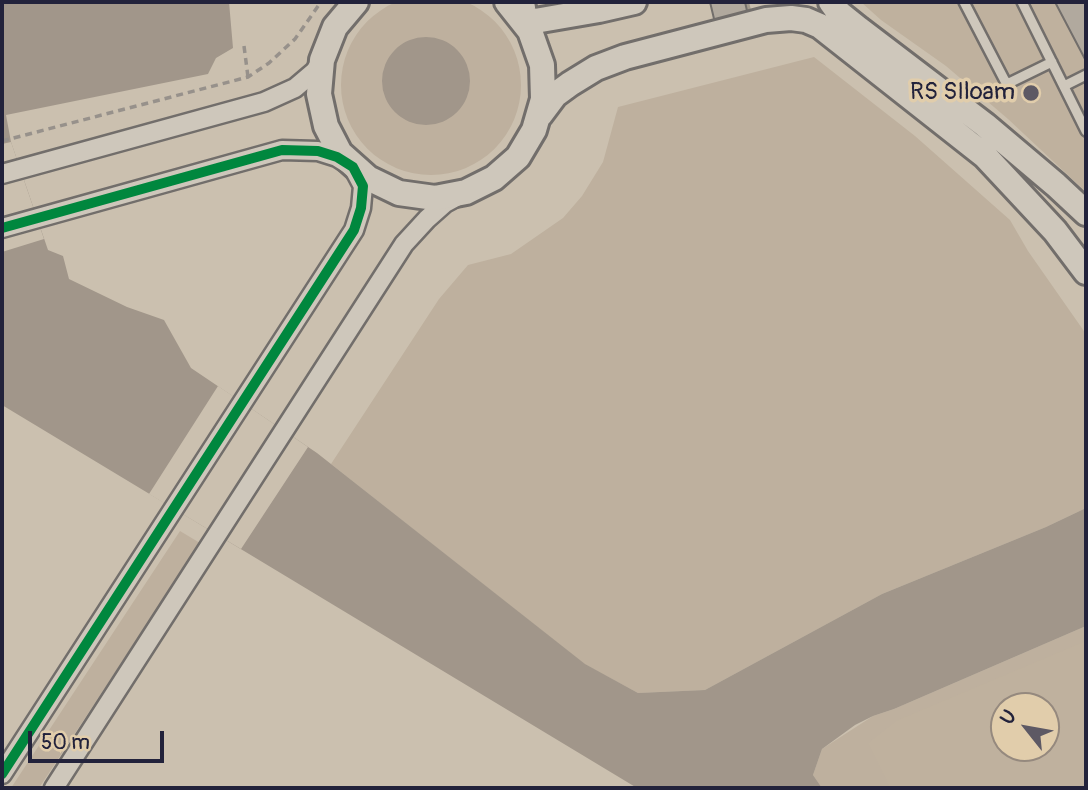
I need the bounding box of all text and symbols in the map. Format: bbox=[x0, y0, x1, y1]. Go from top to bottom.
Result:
place label: RS SIloam bbox=[910, 79, 1015, 107]
marker: RS SIloam bbox=[1021, 83, 1041, 103]
north arrow bbox=[990, 692, 1060, 762]
text: U bbox=[995, 706, 1022, 729]
scale bar bbox=[32, 716, 168, 760]
text: 50 m bbox=[41, 729, 90, 756]

